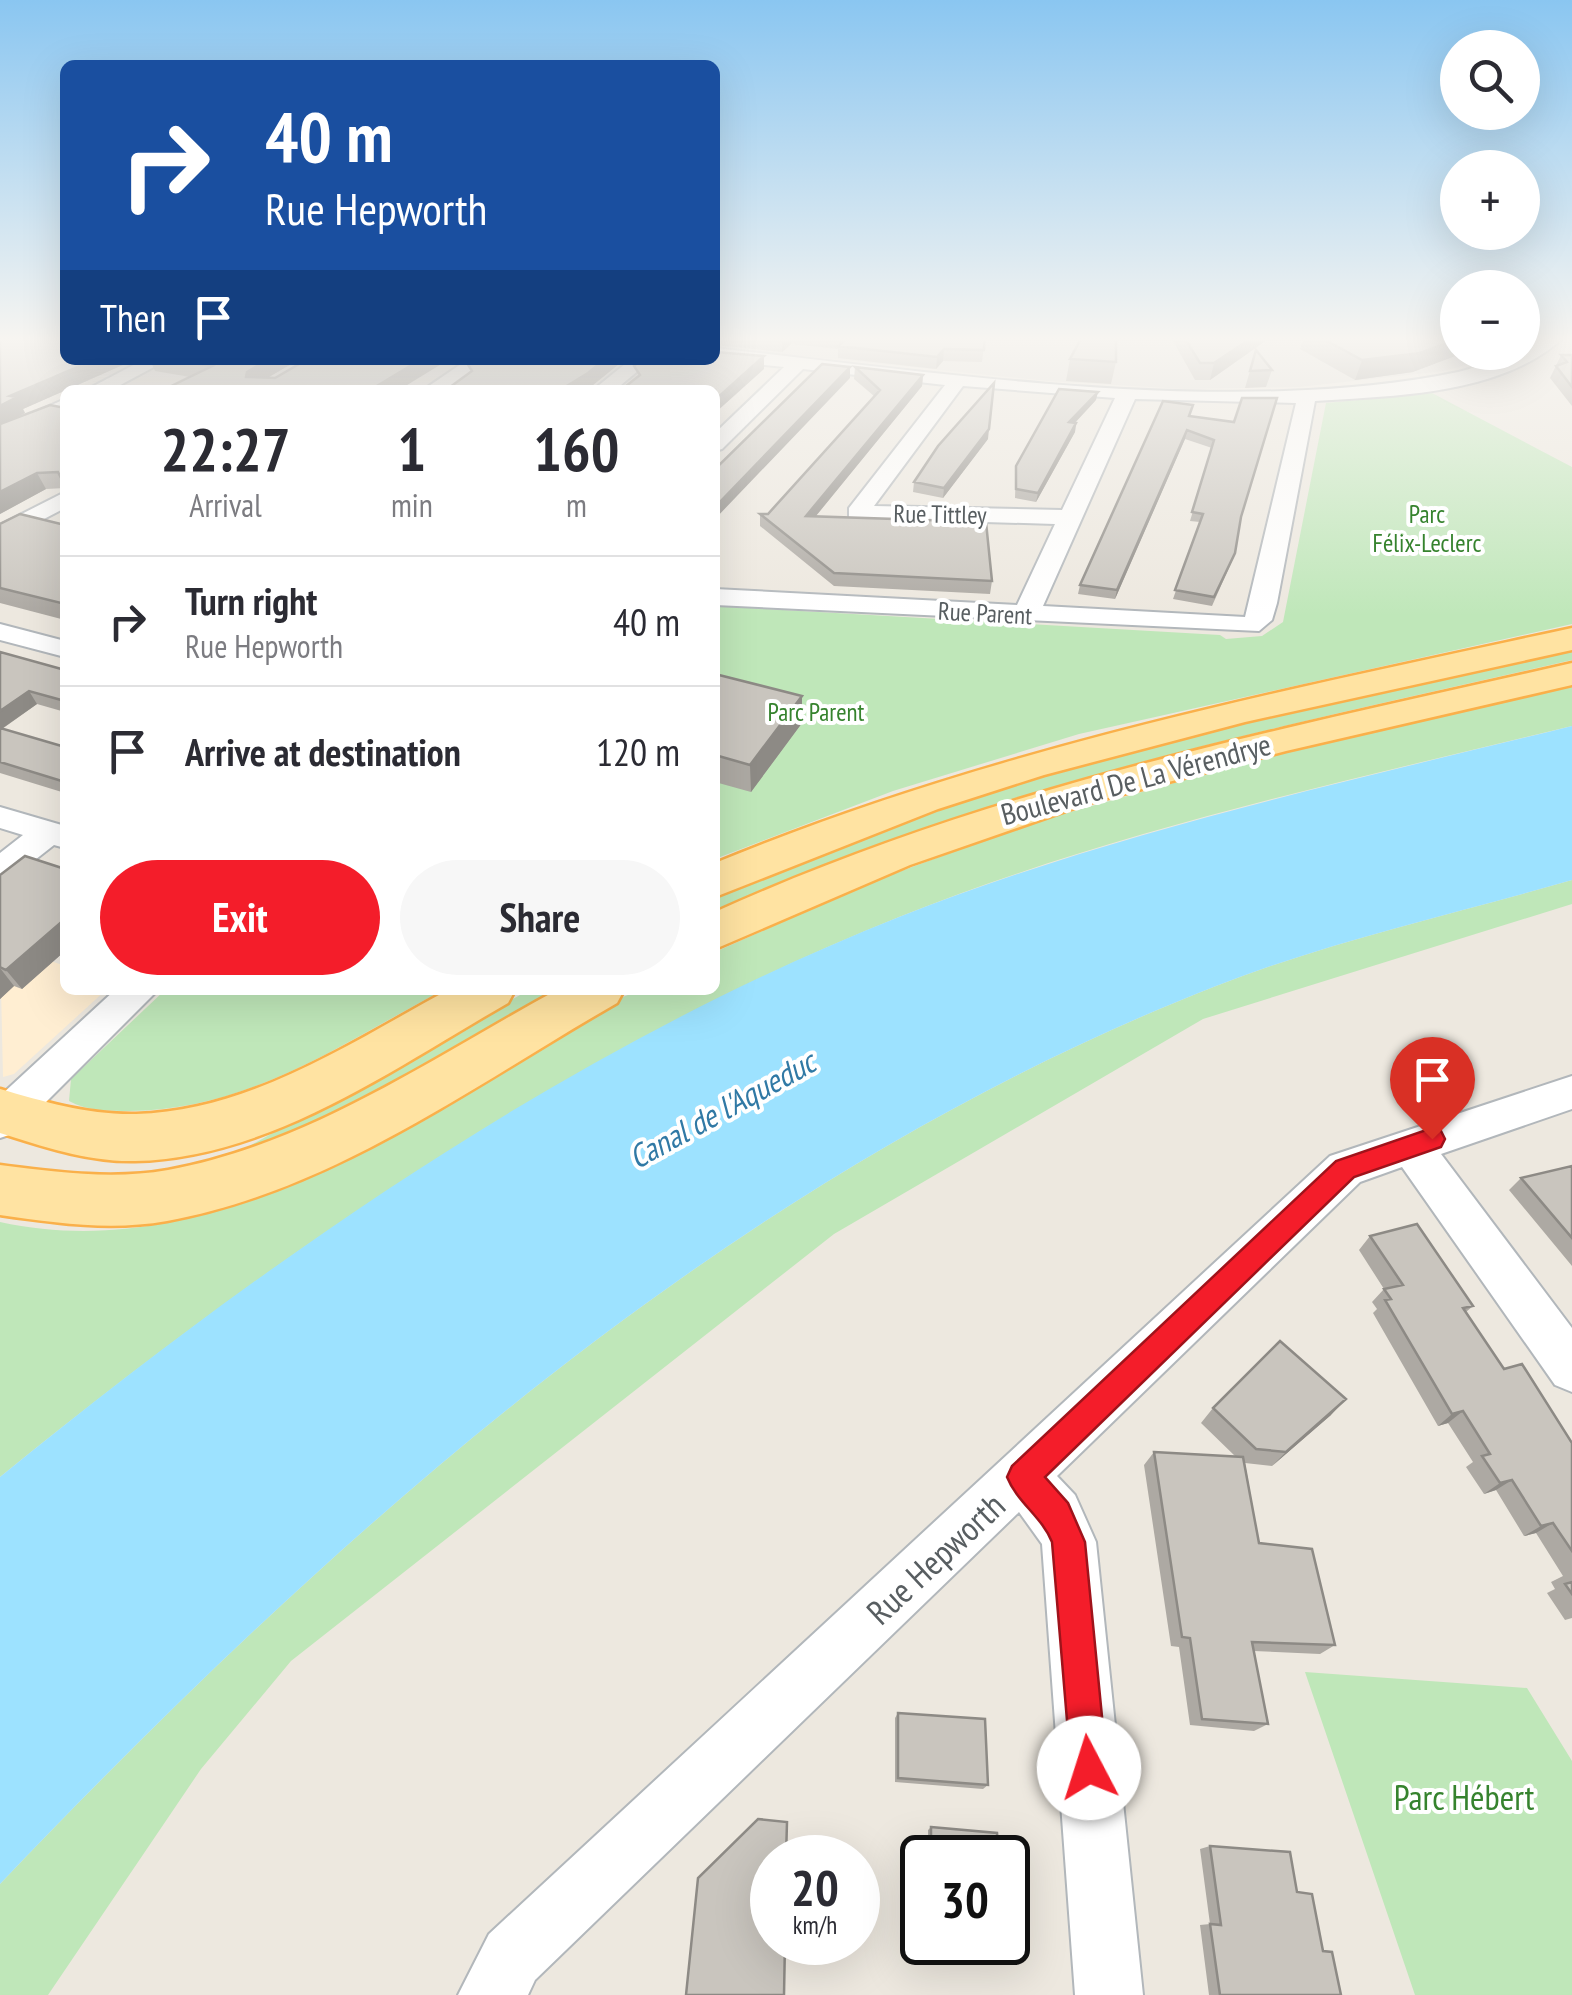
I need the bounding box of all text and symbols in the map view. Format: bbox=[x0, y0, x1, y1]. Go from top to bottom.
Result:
map controls bbox=[1440, 30, 1540, 370]
button: search bbox=[1440, 30, 1540, 130]
text: 40 m bbox=[265, 91, 393, 181]
icon: right bbox=[100, 100, 230, 230]
button: + bbox=[1440, 150, 1540, 250]
text: Rue Hepworth bbox=[265, 179, 487, 237]
button: − bbox=[1440, 270, 1540, 370]
icon: arrive bbox=[186, 290, 241, 345]
text: Then bbox=[100, 293, 166, 342]
text: 22:27 bbox=[161, 410, 290, 488]
text: 1 bbox=[398, 410, 426, 488]
text: 160 bbox=[533, 410, 619, 488]
text: Arrival bbox=[189, 484, 262, 526]
text: min bbox=[391, 484, 433, 526]
text: m bbox=[566, 484, 587, 526]
street label: Rue Tittley bbox=[893, 497, 988, 531]
park label: Parc Félix-Leclerc bbox=[1373, 498, 1481, 559]
text: Turn right bbox=[185, 576, 317, 625]
icon: right bbox=[100, 594, 155, 649]
street label: Rue Parent bbox=[937, 595, 1033, 631]
text: 40 m bbox=[613, 597, 680, 646]
text: Rue Hepworth bbox=[185, 625, 343, 667]
park label: Parc Parent bbox=[768, 696, 865, 728]
icon: arrive bbox=[100, 724, 155, 779]
street label: Boulevard De La Vérendrye bbox=[996, 724, 1275, 833]
text: Arrive at destination bbox=[185, 727, 461, 776]
text: 120 m bbox=[596, 727, 680, 776]
button: Exit bbox=[100, 860, 380, 975]
button: Share bbox=[400, 860, 680, 975]
pin bbox=[1390, 1037, 1475, 1140]
water label: Canal de l'Aqueduc bbox=[621, 1039, 825, 1178]
icon: arrive bbox=[1405, 1052, 1460, 1107]
street label: Rue Hepworth bbox=[856, 1482, 1014, 1634]
position arrow bbox=[1037, 1716, 1141, 1820]
park label: Parc Hébert bbox=[1394, 1774, 1535, 1820]
speed limit sign: 30 bbox=[900, 1835, 1030, 1965]
text: 20 bbox=[791, 1855, 839, 1920]
text: km/h bbox=[793, 1909, 837, 1941]

